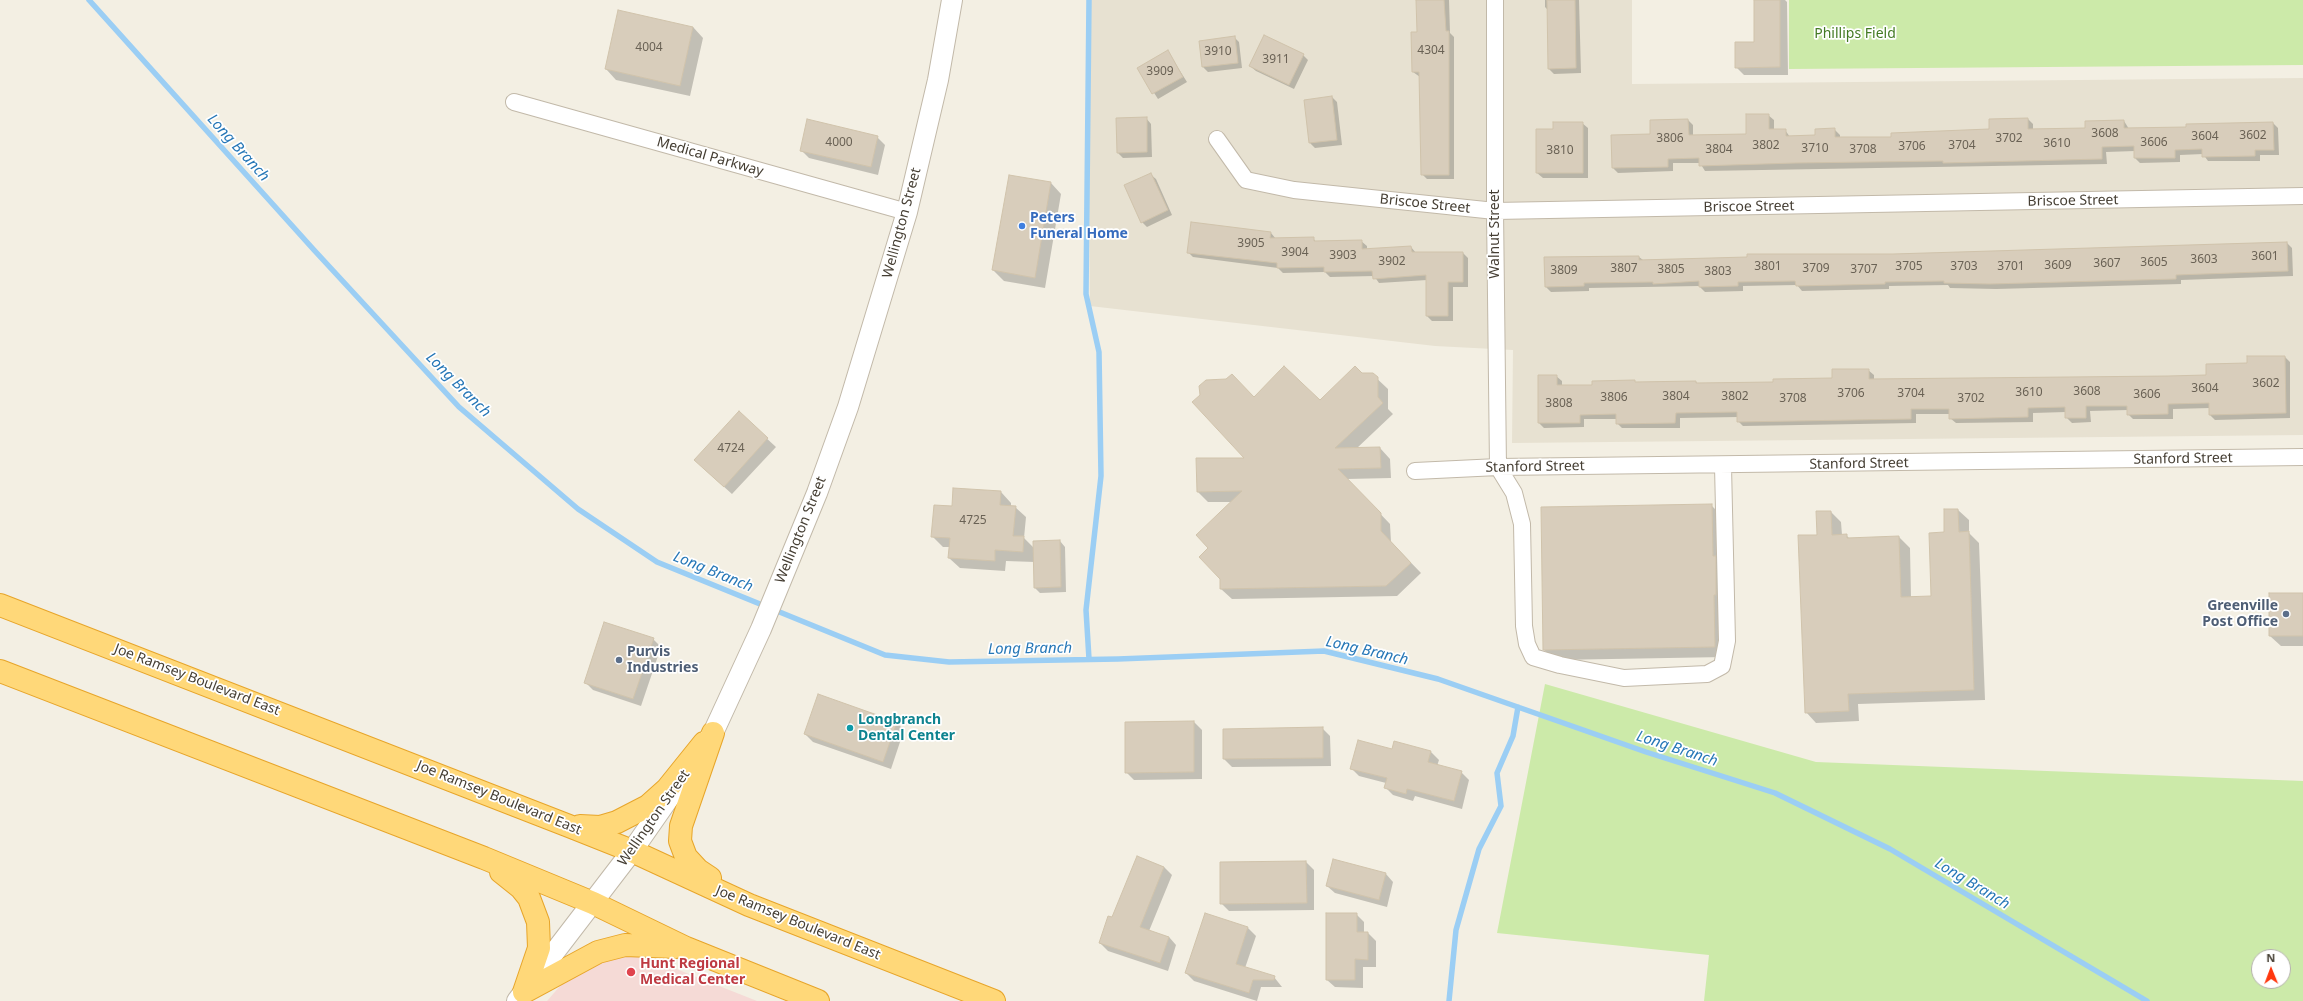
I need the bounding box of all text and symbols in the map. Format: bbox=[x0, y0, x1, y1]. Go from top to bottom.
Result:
park label: Phillips Field bbox=[1814, 26, 1896, 42]
house number: 4004 bbox=[635, 41, 663, 55]
house number: 4304 bbox=[1417, 44, 1445, 58]
house number: 3910 bbox=[1204, 45, 1232, 59]
house number: 3911 bbox=[1262, 53, 1290, 67]
house number: 3909 bbox=[1146, 65, 1174, 79]
water label: Long Branch bbox=[203, 111, 273, 185]
house number: 3608 bbox=[2091, 127, 2119, 141]
house number: 3602 bbox=[2239, 129, 2267, 143]
house number: 3604 bbox=[2191, 130, 2219, 144]
house number: 3806 bbox=[1656, 132, 1684, 146]
house number: 3702 bbox=[1995, 132, 2023, 146]
street label: Medical Parkway bbox=[655, 134, 765, 180]
house number: 4000 bbox=[825, 136, 853, 150]
house number: 3606 bbox=[2140, 136, 2168, 150]
house number: 3610 bbox=[2043, 137, 2071, 151]
house number: 3802 bbox=[1752, 139, 1780, 153]
house number: 3704 bbox=[1948, 139, 1976, 153]
house number: 3706 bbox=[1898, 140, 1926, 154]
house number: 3710 bbox=[1801, 142, 1829, 156]
house number: 3804 bbox=[1705, 143, 1733, 157]
house number: 3708 bbox=[1849, 143, 1877, 157]
house number: 3810 bbox=[1546, 144, 1574, 158]
street label: Wellington Street bbox=[879, 166, 925, 280]
street label: Walnut Street bbox=[1487, 189, 1503, 279]
street label: Briscoe Street bbox=[1379, 191, 1471, 217]
street label: Briscoe Street bbox=[2027, 192, 2119, 210]
street label: Briscoe Street bbox=[1703, 198, 1795, 216]
place label: Peters Funeral Home bbox=[1030, 210, 1128, 242]
marker: Peters Funeral Home bbox=[1017, 221, 1027, 231]
house number: 3905 bbox=[1237, 237, 1265, 251]
house number: 3904 bbox=[1281, 246, 1309, 260]
house number: 3903 bbox=[1329, 249, 1357, 263]
house number: 3601 bbox=[2251, 250, 2279, 264]
house number: 3603 bbox=[2190, 253, 2218, 267]
house number: 3902 bbox=[1378, 255, 1406, 269]
house number: 3605 bbox=[2140, 256, 2168, 270]
house number: 3607 bbox=[2093, 257, 2121, 271]
house number: 3609 bbox=[2044, 259, 2072, 273]
house number: 3801 bbox=[1754, 260, 1782, 274]
house number: 3705 bbox=[1895, 260, 1923, 274]
house number: 3703 bbox=[1950, 260, 1978, 274]
house number: 3701 bbox=[1997, 260, 2025, 274]
house number: 3807 bbox=[1610, 262, 1638, 276]
house number: 3709 bbox=[1802, 262, 1830, 276]
house number: 3805 bbox=[1657, 263, 1685, 277]
house number: 3707 bbox=[1850, 263, 1878, 277]
house number: 3809 bbox=[1550, 264, 1578, 278]
house number: 3803 bbox=[1704, 265, 1732, 279]
water label: Long Branch bbox=[422, 349, 494, 421]
house number: 3602 bbox=[2252, 377, 2280, 391]
house number: 3604 bbox=[2191, 382, 2219, 396]
house number: 3608 bbox=[2073, 385, 2101, 399]
house number: 3610 bbox=[2015, 386, 2043, 400]
house number: 3706 bbox=[1837, 387, 1865, 401]
house number: 3704 bbox=[1897, 387, 1925, 401]
house number: 3606 bbox=[2133, 388, 2161, 402]
house number: 3804 bbox=[1662, 390, 1690, 404]
house number: 3802 bbox=[1721, 390, 1749, 404]
house number: 3806 bbox=[1600, 391, 1628, 405]
house number: 3708 bbox=[1779, 392, 1807, 406]
house number: 3702 bbox=[1957, 392, 1985, 406]
house number: 3808 bbox=[1545, 397, 1573, 411]
house number: 4724 bbox=[717, 442, 745, 456]
street label: Stanford Street bbox=[2133, 450, 2233, 468]
street label: Stanford Street bbox=[1809, 455, 1909, 473]
street label: Stanford Street bbox=[1485, 458, 1585, 476]
street label: Wellington Street bbox=[772, 474, 830, 586]
house number: 4725 bbox=[959, 514, 987, 528]
water label: Long Branch bbox=[671, 548, 755, 596]
place label: Greenville Post Office bbox=[2202, 598, 2278, 630]
marker: Greenville Post Office bbox=[2281, 609, 2291, 619]
water label: Long Branch bbox=[1324, 633, 1410, 669]
water label: Long Branch bbox=[988, 639, 1072, 659]
street label: Joe Ramsey Boulevard East bbox=[112, 641, 282, 719]
place label: Purvis Industries bbox=[627, 644, 698, 676]
marker: Purvis Industries bbox=[614, 655, 624, 665]
place label: Longbranch Dental Center bbox=[858, 712, 955, 744]
marker: Longbranch Dental Center bbox=[845, 723, 855, 733]
water label: Long Branch bbox=[1634, 727, 1720, 771]
street label: Joe Ramsey Boulevard East bbox=[414, 757, 584, 839]
street label: Wellington Street bbox=[615, 767, 693, 869]
water label: Long Branch bbox=[1931, 855, 2013, 913]
street label: Joe Ramsey Boulevard East bbox=[713, 882, 883, 964]
north arrow bbox=[2251, 949, 2291, 989]
text: N bbox=[2266, 950, 2275, 965]
place label: Hunt Regional Medical Center bbox=[640, 956, 745, 988]
marker: Hunt Regional Medical Center bbox=[625, 966, 637, 978]

